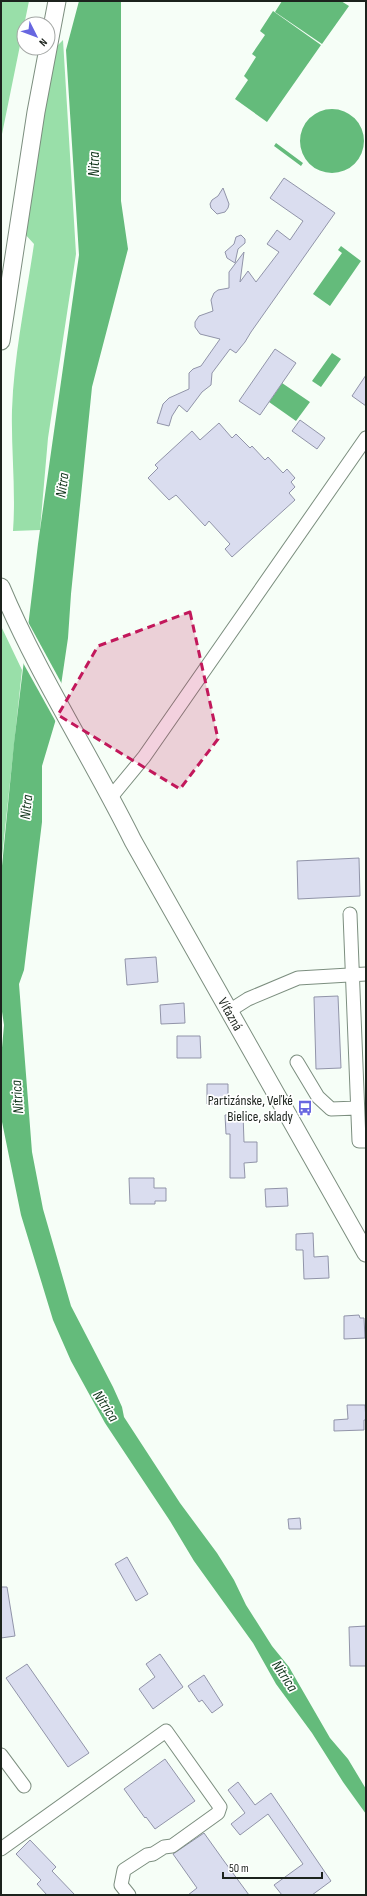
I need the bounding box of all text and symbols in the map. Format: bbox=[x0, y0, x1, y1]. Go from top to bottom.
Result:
north arrow bbox=[16, 16, 56, 56]
text: N bbox=[36, 36, 50, 49]
water label: Nitra bbox=[85, 152, 104, 176]
water label: Nitra bbox=[51, 471, 74, 499]
water label: Nitra bbox=[16, 794, 37, 820]
street label: Víťazná bbox=[214, 995, 246, 1034]
water label: Nitrica bbox=[7, 1080, 28, 1114]
place label: Partizánske, Veľké Bielice, sklady bbox=[208, 1092, 294, 1125]
bus stop icon: Partizánske, Veľké Bielice, sklady bbox=[296, 1099, 314, 1117]
water label: Nitrica bbox=[88, 1387, 123, 1426]
water label: Nitrica bbox=[267, 1657, 302, 1696]
scale bar bbox=[223, 1854, 322, 1880]
text: 50 m bbox=[229, 1861, 249, 1876]

